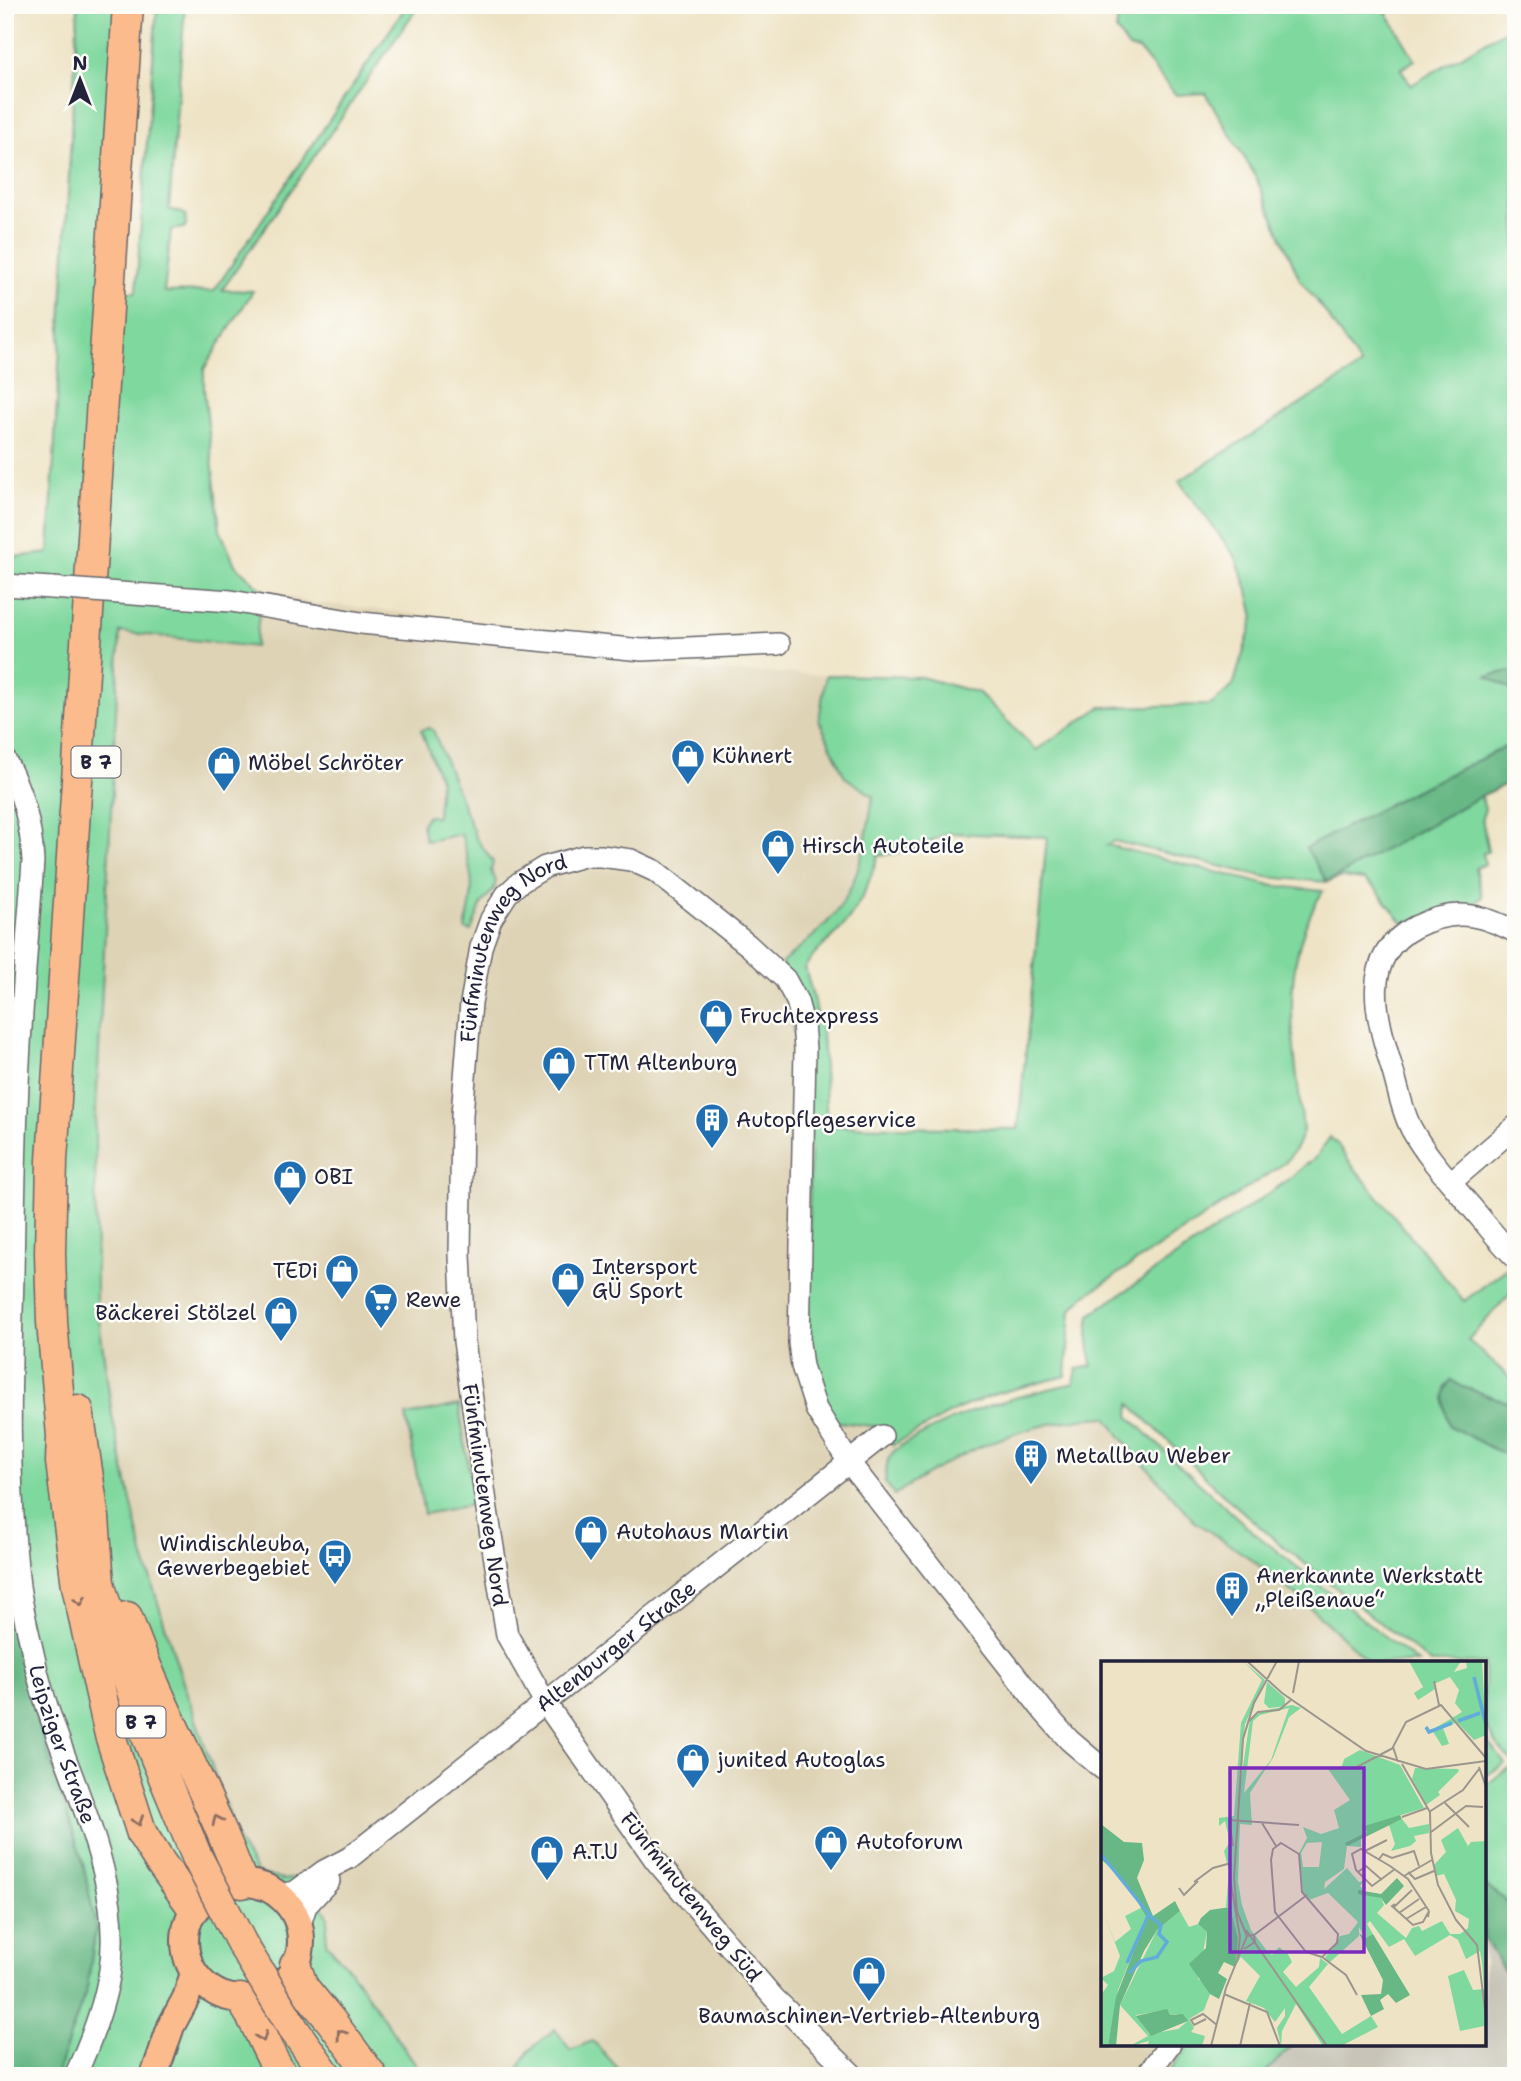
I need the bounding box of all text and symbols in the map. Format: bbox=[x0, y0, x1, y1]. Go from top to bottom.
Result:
north arrow bbox=[46, 46, 116, 116]
text: N bbox=[72, 51, 88, 76]
shop icon: Kühnert bbox=[669, 737, 707, 786]
place label: Kühnert bbox=[712, 742, 792, 770]
shop icon: Möbel Schröter bbox=[205, 744, 243, 793]
road number: B 7 bbox=[72, 747, 120, 778]
place label: Möbel Schröter bbox=[248, 749, 404, 777]
shop icon: Hirsch Autoteile bbox=[759, 827, 797, 876]
place label: Hirsch Autoteile bbox=[802, 832, 965, 860]
street label: Fünfminutenweg Nord bbox=[454, 847, 570, 1044]
shop icon: Fruchtexpress bbox=[697, 997, 735, 1046]
place label: Fruchtexpress bbox=[740, 1002, 879, 1030]
shop icon: TTM Altenburg bbox=[540, 1044, 578, 1093]
place label: TTM Altenburg bbox=[584, 1049, 737, 1077]
building icon: Autopflegeservice bbox=[693, 1101, 731, 1150]
place label: Autopflegeservice bbox=[736, 1106, 916, 1134]
shop icon: OBI bbox=[271, 1158, 309, 1207]
place label: OBI bbox=[314, 1163, 353, 1191]
shop icon: TEDi bbox=[323, 1252, 361, 1301]
place label: Intersport GÜ Sport bbox=[592, 1253, 698, 1305]
place label: TEDi bbox=[273, 1257, 318, 1285]
shop icon: Intersport GÜ Sport bbox=[549, 1260, 587, 1309]
supermarket icon: Rewe bbox=[362, 1281, 400, 1330]
place label: Rewe bbox=[406, 1286, 461, 1314]
shop icon: Bäckerei Stölzel bbox=[262, 1294, 300, 1343]
place label: Bäckerei Stölzel bbox=[95, 1299, 257, 1327]
street label: Fünfminutenweg Nord bbox=[455, 1382, 515, 1608]
building icon: Metallbau Weber bbox=[1012, 1437, 1050, 1486]
place label: Metallbau Weber bbox=[1056, 1442, 1231, 1470]
shop icon: Autohaus Martin bbox=[572, 1513, 610, 1562]
place label: Autohaus Martin bbox=[616, 1518, 789, 1546]
place label: Windischleuba, Gewerbegebiet bbox=[157, 1530, 310, 1582]
bus stop icon: Windischleuba, Gewerbegebiet bbox=[316, 1537, 354, 1586]
place label: Anerkannte Werkstatt „Pleißenaue“ bbox=[1255, 1562, 1483, 1614]
building icon: Anerkannte Werkstatt „Pleißenaue“ bbox=[1213, 1569, 1251, 1618]
street label: Altenburger Straße bbox=[530, 1574, 702, 1719]
one-way arrow bbox=[71, 1595, 86, 1607]
inset map bbox=[1101, 1661, 1486, 2046]
street label: Leipziger Straße bbox=[22, 1662, 102, 1828]
road number: B 7 bbox=[116, 1706, 166, 1738]
shop icon: junited Autoglas bbox=[674, 1741, 712, 1790]
place label: junited Autoglas bbox=[717, 1746, 886, 1774]
street label: Fünfminutenweg Süd bbox=[614, 1806, 768, 1988]
one-way arrow bbox=[129, 1814, 143, 1826]
one-way arrow bbox=[212, 1815, 226, 1827]
shop icon: Autoforum bbox=[812, 1823, 850, 1872]
place label: Autoforum bbox=[856, 1828, 963, 1856]
shop icon: A.T.U bbox=[528, 1833, 566, 1882]
place label: A.T.U bbox=[572, 1838, 618, 1866]
shop icon: Baumaschinen-Vertrieb-Altenburg bbox=[850, 1954, 888, 2003]
place label: Baumaschinen-Vertrieb-Altenburg bbox=[698, 2002, 1040, 2030]
one-way arrow bbox=[336, 2029, 349, 2041]
one-way arrow bbox=[253, 2031, 267, 2043]

